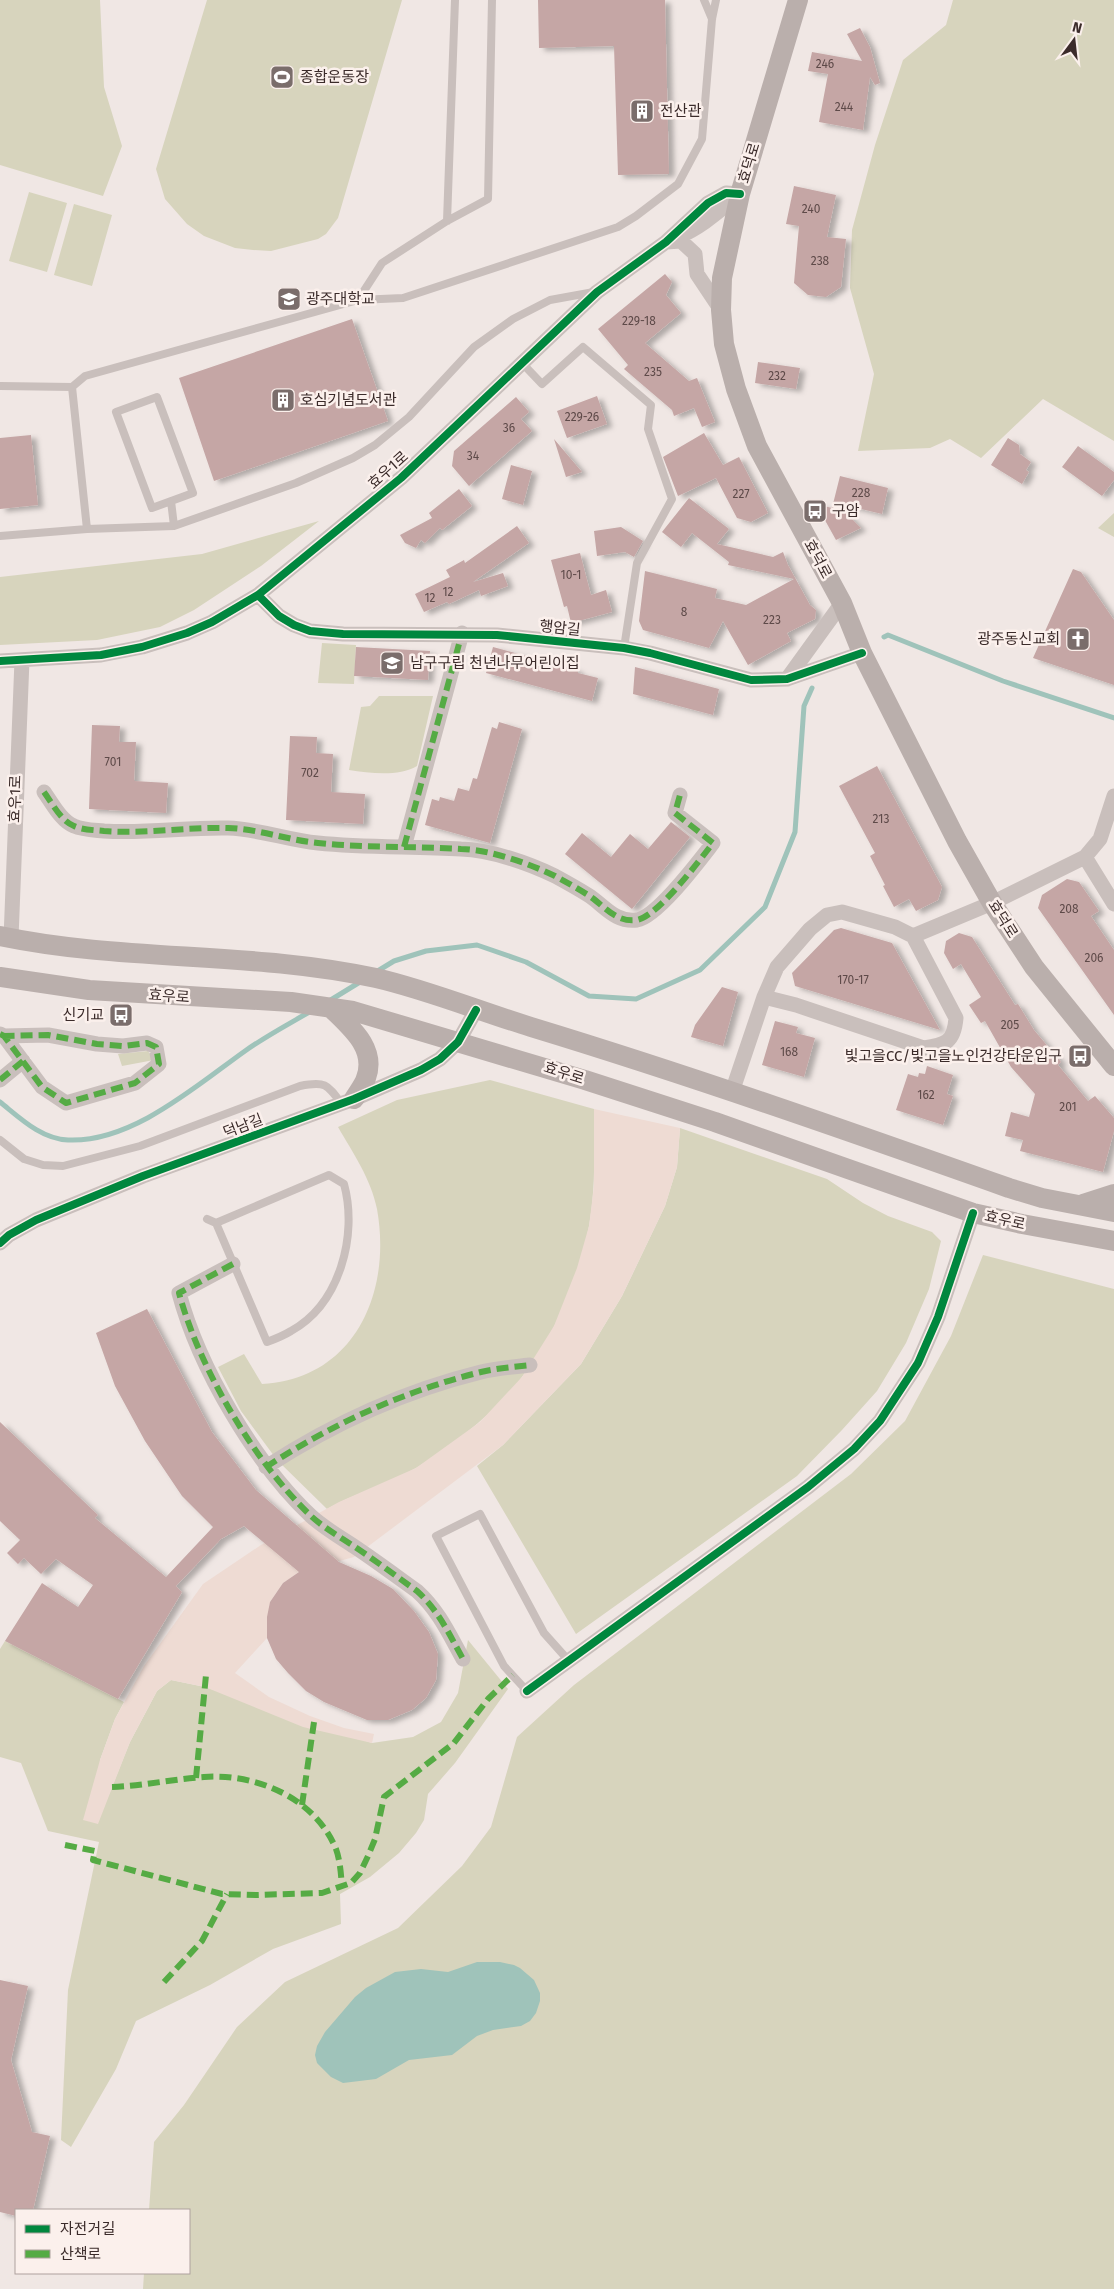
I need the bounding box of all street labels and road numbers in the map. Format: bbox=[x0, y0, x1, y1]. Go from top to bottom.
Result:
street label: 효덕로 bbox=[734, 141, 764, 185]
street label: 효우1로 bbox=[364, 447, 412, 493]
street label: 효덕로 bbox=[800, 536, 836, 582]
street label: 행암길 bbox=[538, 617, 582, 639]
street label: 효우1로 bbox=[5, 775, 25, 823]
street label: 효덕로 bbox=[984, 897, 1022, 941]
street label: 효우로 bbox=[148, 986, 190, 1006]
street label: 효우로 bbox=[542, 1058, 586, 1088]
street label: 덕남길 bbox=[220, 1110, 266, 1142]
street label: 효우로 bbox=[983, 1207, 1027, 1233]

